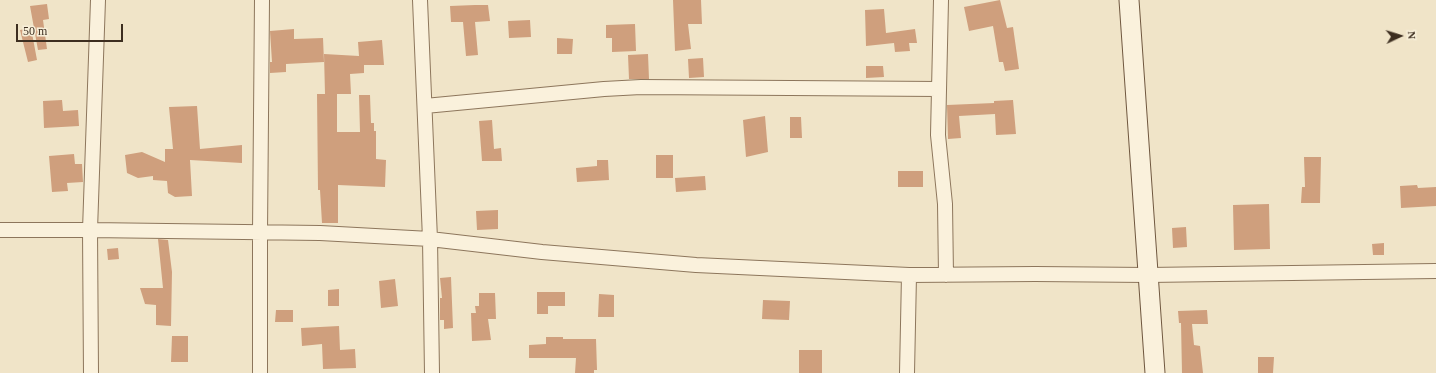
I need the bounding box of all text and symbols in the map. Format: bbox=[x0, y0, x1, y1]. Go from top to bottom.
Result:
scale bar bbox=[18, 16, 125, 42]
north arrow bbox=[1380, 16, 1420, 56]
text: 50 m bbox=[23, 24, 47, 38]
text: N bbox=[1406, 31, 1418, 40]

